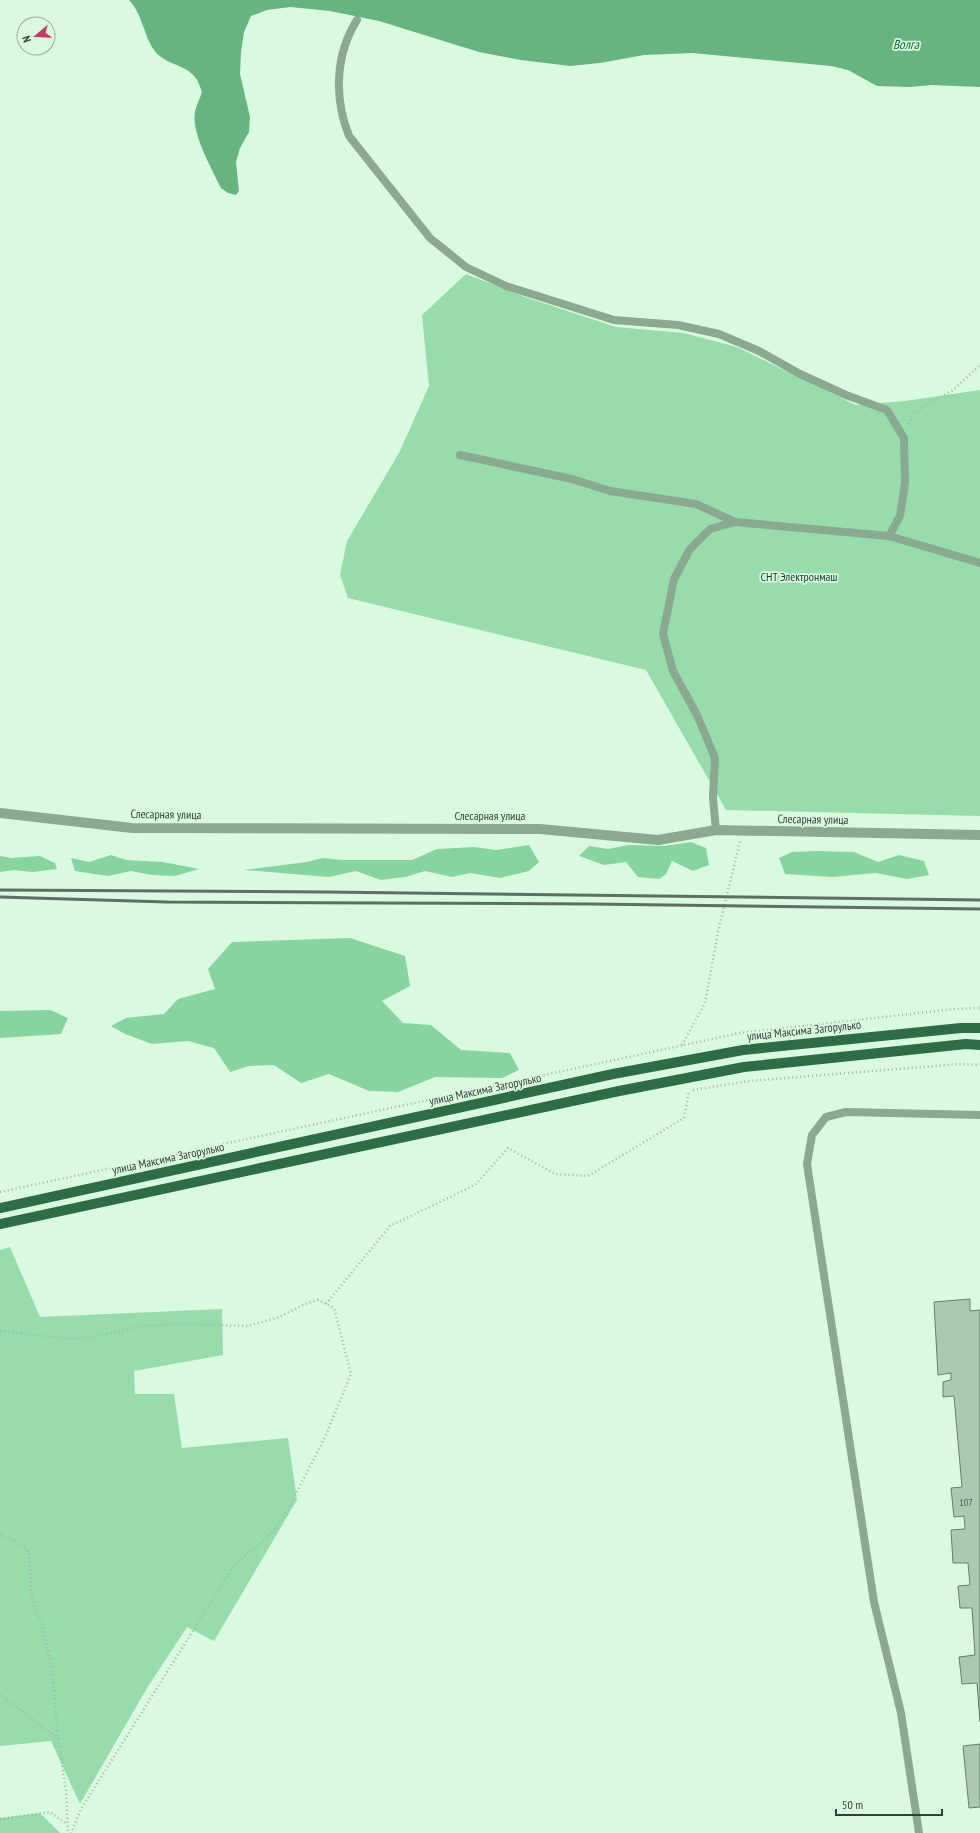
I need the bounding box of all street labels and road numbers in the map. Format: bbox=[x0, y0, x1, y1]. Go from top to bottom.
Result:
street label: Слесарная улица bbox=[130, 806, 202, 822]
street label: Слесарная улица bbox=[455, 808, 526, 823]
street label: Слесарная улица bbox=[777, 811, 849, 827]
street label: улица Максима Загорулько bbox=[746, 1017, 862, 1043]
street label: улица Максима Загорулько bbox=[427, 1070, 543, 1108]
street label: улица Максима Загорулько bbox=[110, 1139, 226, 1177]

